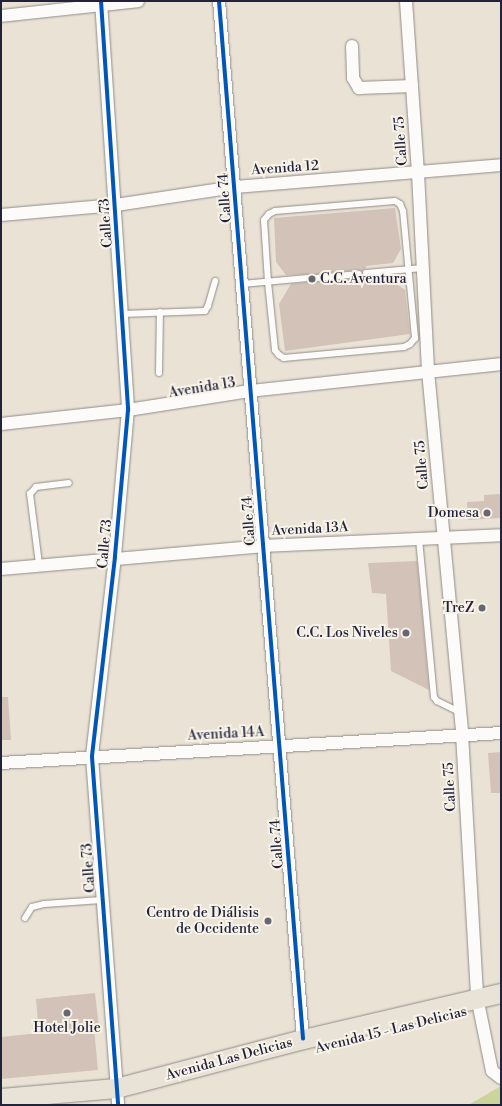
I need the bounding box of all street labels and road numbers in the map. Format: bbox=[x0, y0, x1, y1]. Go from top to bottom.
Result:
street label: Calle 75 bbox=[391, 116, 411, 166]
street label: Avenida 12 bbox=[251, 157, 319, 179]
street label: Calle 74 bbox=[215, 173, 235, 223]
street label: Calle 73 bbox=[96, 198, 116, 248]
street label: Avenida 13 bbox=[167, 374, 237, 402]
street label: Calle 75 bbox=[411, 440, 433, 490]
street label: Calle 74 bbox=[239, 496, 259, 546]
street label: Calle 73 bbox=[94, 519, 116, 569]
street label: Avenida 13A bbox=[271, 519, 349, 539]
street label: Avenida 14A bbox=[187, 724, 265, 744]
street label: Calle 75 bbox=[440, 762, 460, 812]
street label: Calle 74 bbox=[267, 819, 287, 869]
street label: Calle 73 bbox=[79, 843, 99, 893]
street label: Avenida 15 - Las Delicias bbox=[313, 1003, 469, 1057]
street label: Avenida Las Delicias bbox=[164, 1034, 294, 1084]

